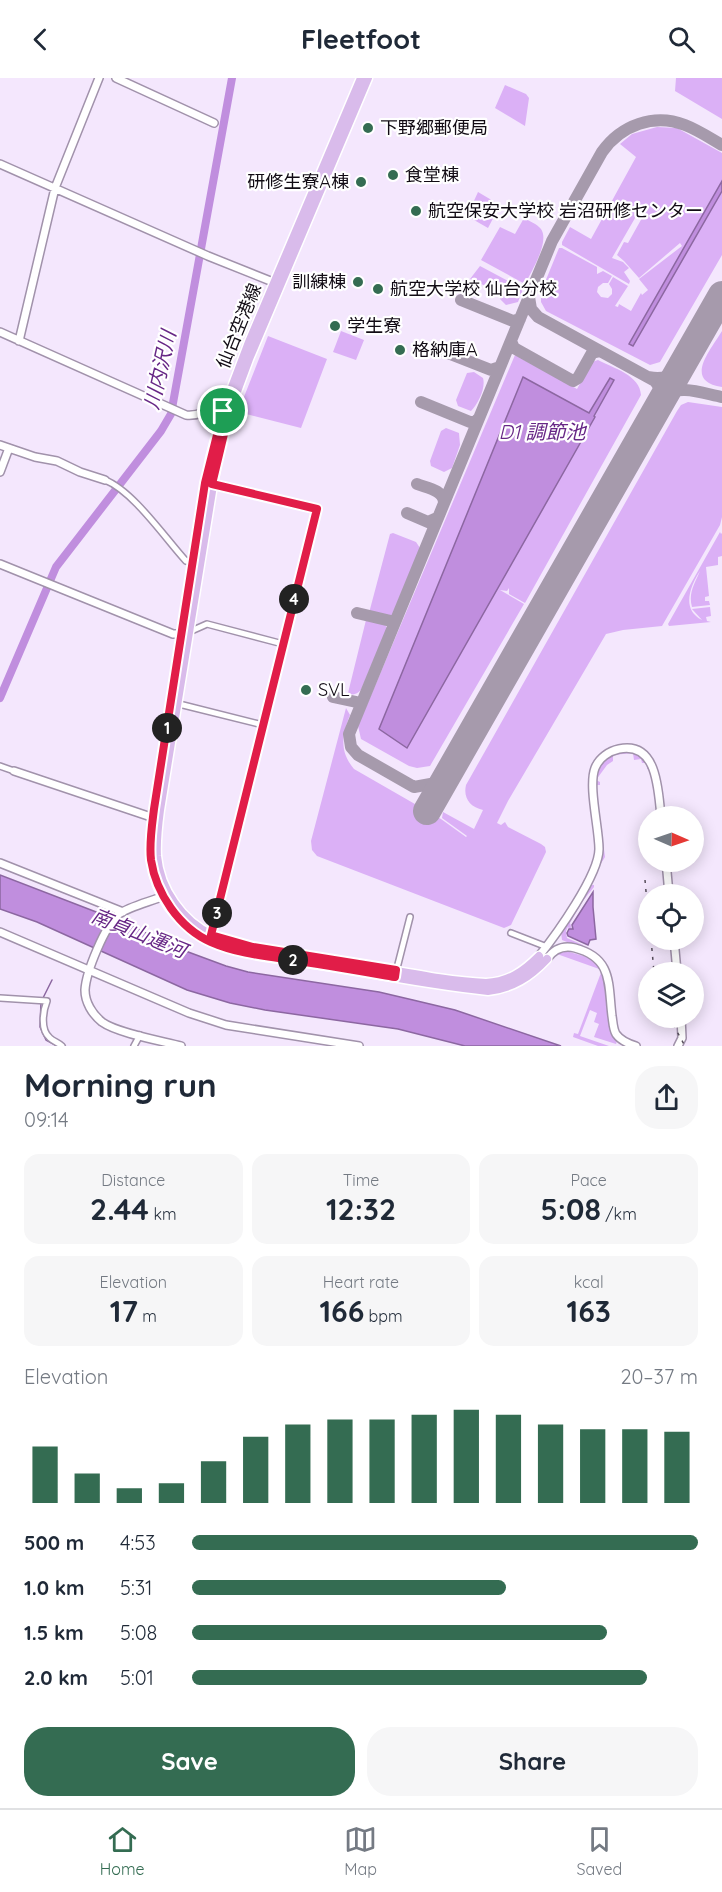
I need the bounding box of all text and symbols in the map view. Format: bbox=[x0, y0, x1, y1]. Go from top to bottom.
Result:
text: Fleetfoot bbox=[301, 22, 421, 56]
icon: back bbox=[24, 23, 57, 56]
icon: search bbox=[665, 23, 698, 56]
place label: 下野郷郵便局 bbox=[380, 116, 488, 139]
marker: 下野郷郵便局 bbox=[361, 121, 375, 135]
place label: 食堂棟 bbox=[405, 163, 459, 186]
marker: 食堂棟 bbox=[386, 168, 400, 182]
place label: 研修生寮A棟 bbox=[247, 170, 349, 193]
marker: 研修生寮A棟 bbox=[354, 175, 368, 189]
place label: 航空保安大学校 岩沼研修センター bbox=[428, 199, 703, 222]
marker: 航空保安大学校 岩沼研修センター bbox=[409, 204, 423, 218]
place label: 訓練棟 bbox=[292, 270, 346, 293]
marker: 訓練棟 bbox=[351, 275, 365, 289]
place label: 航空大学校 仙台分校 bbox=[390, 277, 557, 300]
street label: 仙台空港線 bbox=[211, 280, 266, 372]
marker: 航空大学校 仙台分校 bbox=[371, 282, 385, 296]
place label: 学生寮 bbox=[347, 314, 401, 337]
marker: 学生寮 bbox=[328, 319, 342, 333]
water label: 川内沢川 bbox=[138, 326, 181, 412]
place label: 格納庫A bbox=[412, 338, 478, 361]
marker: 格納庫A bbox=[393, 343, 407, 357]
pin bbox=[197, 385, 248, 436]
icon: arrive bbox=[206, 394, 239, 427]
water label: D1 調節池 bbox=[498, 419, 588, 444]
pin: 4 bbox=[279, 584, 309, 614]
text: 4 bbox=[289, 589, 299, 609]
place label: SVL bbox=[318, 678, 350, 701]
marker: SVL bbox=[299, 683, 313, 697]
pin: 1 bbox=[152, 713, 182, 743]
text: 1 bbox=[164, 718, 170, 738]
north arrow bbox=[638, 806, 704, 872]
map controls bbox=[638, 806, 704, 1028]
button: locate bbox=[638, 884, 704, 950]
pin: 3 bbox=[202, 898, 232, 928]
water label: 南貞山運河 bbox=[88, 902, 194, 964]
text: 3 bbox=[213, 903, 221, 923]
pin: 2 bbox=[278, 945, 308, 975]
text: 2 bbox=[288, 950, 298, 970]
button: layers bbox=[638, 962, 704, 1028]
text: Morning run bbox=[24, 1064, 217, 1105]
button: share bbox=[635, 1066, 698, 1129]
text: 09:14 bbox=[24, 1107, 68, 1132]
text: Distance bbox=[101, 1170, 165, 1190]
text: Time bbox=[343, 1170, 379, 1190]
text: Pace bbox=[570, 1170, 607, 1190]
text: 2.44 bbox=[90, 1190, 149, 1228]
text: 12:32 bbox=[326, 1190, 396, 1228]
text: 5:08 bbox=[541, 1190, 601, 1228]
text: km bbox=[149, 1204, 177, 1224]
text: /km bbox=[601, 1204, 637, 1224]
text: Elevation bbox=[100, 1272, 167, 1292]
text: Heart rate bbox=[323, 1272, 399, 1292]
text: kcal bbox=[574, 1272, 604, 1292]
text: 17 bbox=[110, 1292, 138, 1330]
text: 166 bbox=[319, 1292, 364, 1330]
text: 163 bbox=[566, 1292, 611, 1330]
text: m bbox=[138, 1306, 157, 1326]
text: bpm bbox=[364, 1306, 403, 1326]
text: Elevation bbox=[24, 1364, 108, 1389]
text: 20–37 m bbox=[620, 1364, 698, 1389]
text: 500 m bbox=[24, 1530, 84, 1555]
text: 4:53 bbox=[120, 1530, 156, 1555]
text: 1.0 km bbox=[24, 1575, 84, 1600]
text: 5:31 bbox=[120, 1575, 153, 1600]
text: 1.5 km bbox=[24, 1620, 84, 1645]
text: 5:08 bbox=[120, 1620, 157, 1645]
text: 2.0 km bbox=[24, 1665, 88, 1690]
text: 5:01 bbox=[120, 1665, 154, 1690]
button: Save bbox=[24, 1727, 355, 1796]
button: Share bbox=[367, 1727, 698, 1796]
tab: Home bbox=[100, 1823, 145, 1879]
tab: Map bbox=[344, 1823, 377, 1879]
tab: Saved bbox=[577, 1823, 622, 1879]

